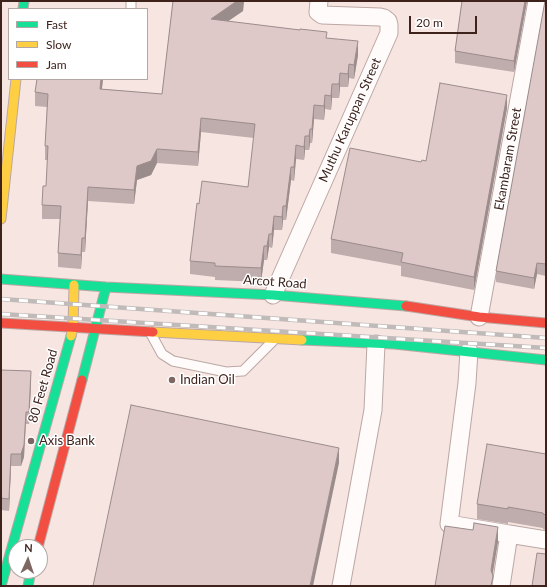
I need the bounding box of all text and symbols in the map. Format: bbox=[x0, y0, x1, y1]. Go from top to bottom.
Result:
legend bbox=[8, 8, 148, 80]
scale bar bbox=[411, 8, 479, 34]
text: 20 m bbox=[416, 15, 443, 30]
text: Fast bbox=[46, 17, 67, 32]
text: Slow bbox=[46, 37, 71, 52]
street label: Muthu Karuppan Street bbox=[316, 55, 384, 185]
text: Jam bbox=[46, 57, 67, 72]
street label: Ekambaram Street bbox=[491, 106, 525, 212]
street label: Arcot Road bbox=[243, 272, 307, 292]
street label: 80 Feet Road bbox=[25, 347, 61, 425]
place label: Indian Oil bbox=[180, 372, 235, 388]
marker: Indian Oil bbox=[167, 375, 177, 385]
place label: Axis Bank bbox=[39, 433, 95, 449]
marker: Axis Bank bbox=[26, 436, 36, 446]
north arrow bbox=[8, 539, 48, 579]
text: N bbox=[24, 541, 33, 554]

